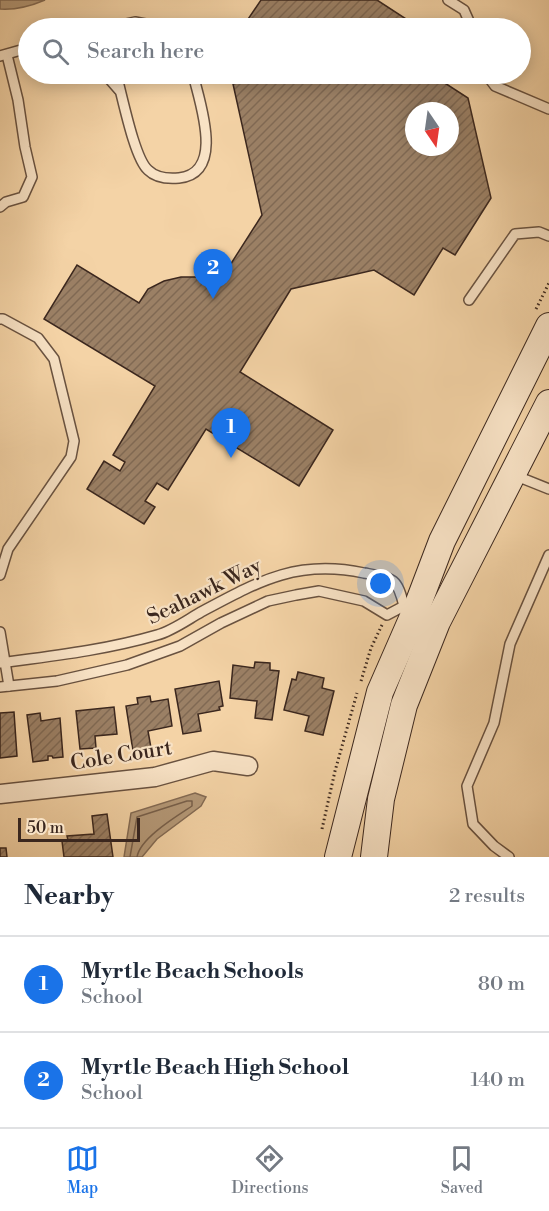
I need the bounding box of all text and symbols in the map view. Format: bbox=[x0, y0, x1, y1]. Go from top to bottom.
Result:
search box bbox=[18, 18, 531, 84]
icon: search bbox=[39, 35, 72, 68]
text: Search here bbox=[87, 38, 204, 65]
north arrow bbox=[405, 102, 459, 156]
pin: 2 bbox=[194, 250, 232, 299]
pin: 1 bbox=[212, 408, 250, 458]
street label: Seahawk Way bbox=[143, 553, 267, 631]
your location bbox=[366, 569, 395, 598]
street label: Cole Court bbox=[68, 735, 174, 777]
scale bar bbox=[18, 815, 140, 842]
text: 50 m bbox=[27, 818, 64, 838]
text: Nearby bbox=[24, 880, 114, 912]
text: 2 results bbox=[449, 884, 525, 909]
text: Myrtle Beach Schools bbox=[81, 958, 304, 985]
text: 1 bbox=[39, 972, 48, 997]
text: 80 m bbox=[478, 972, 525, 997]
text: School bbox=[81, 985, 143, 1010]
text: Myrtle Beach High School bbox=[81, 1054, 349, 1081]
text: 2 bbox=[37, 1068, 50, 1093]
text: 140 m bbox=[470, 1068, 525, 1093]
text: School bbox=[81, 1081, 143, 1106]
tab: Map bbox=[66, 1142, 99, 1198]
tab: Directions bbox=[231, 1142, 309, 1198]
tab: Saved bbox=[441, 1142, 483, 1198]

